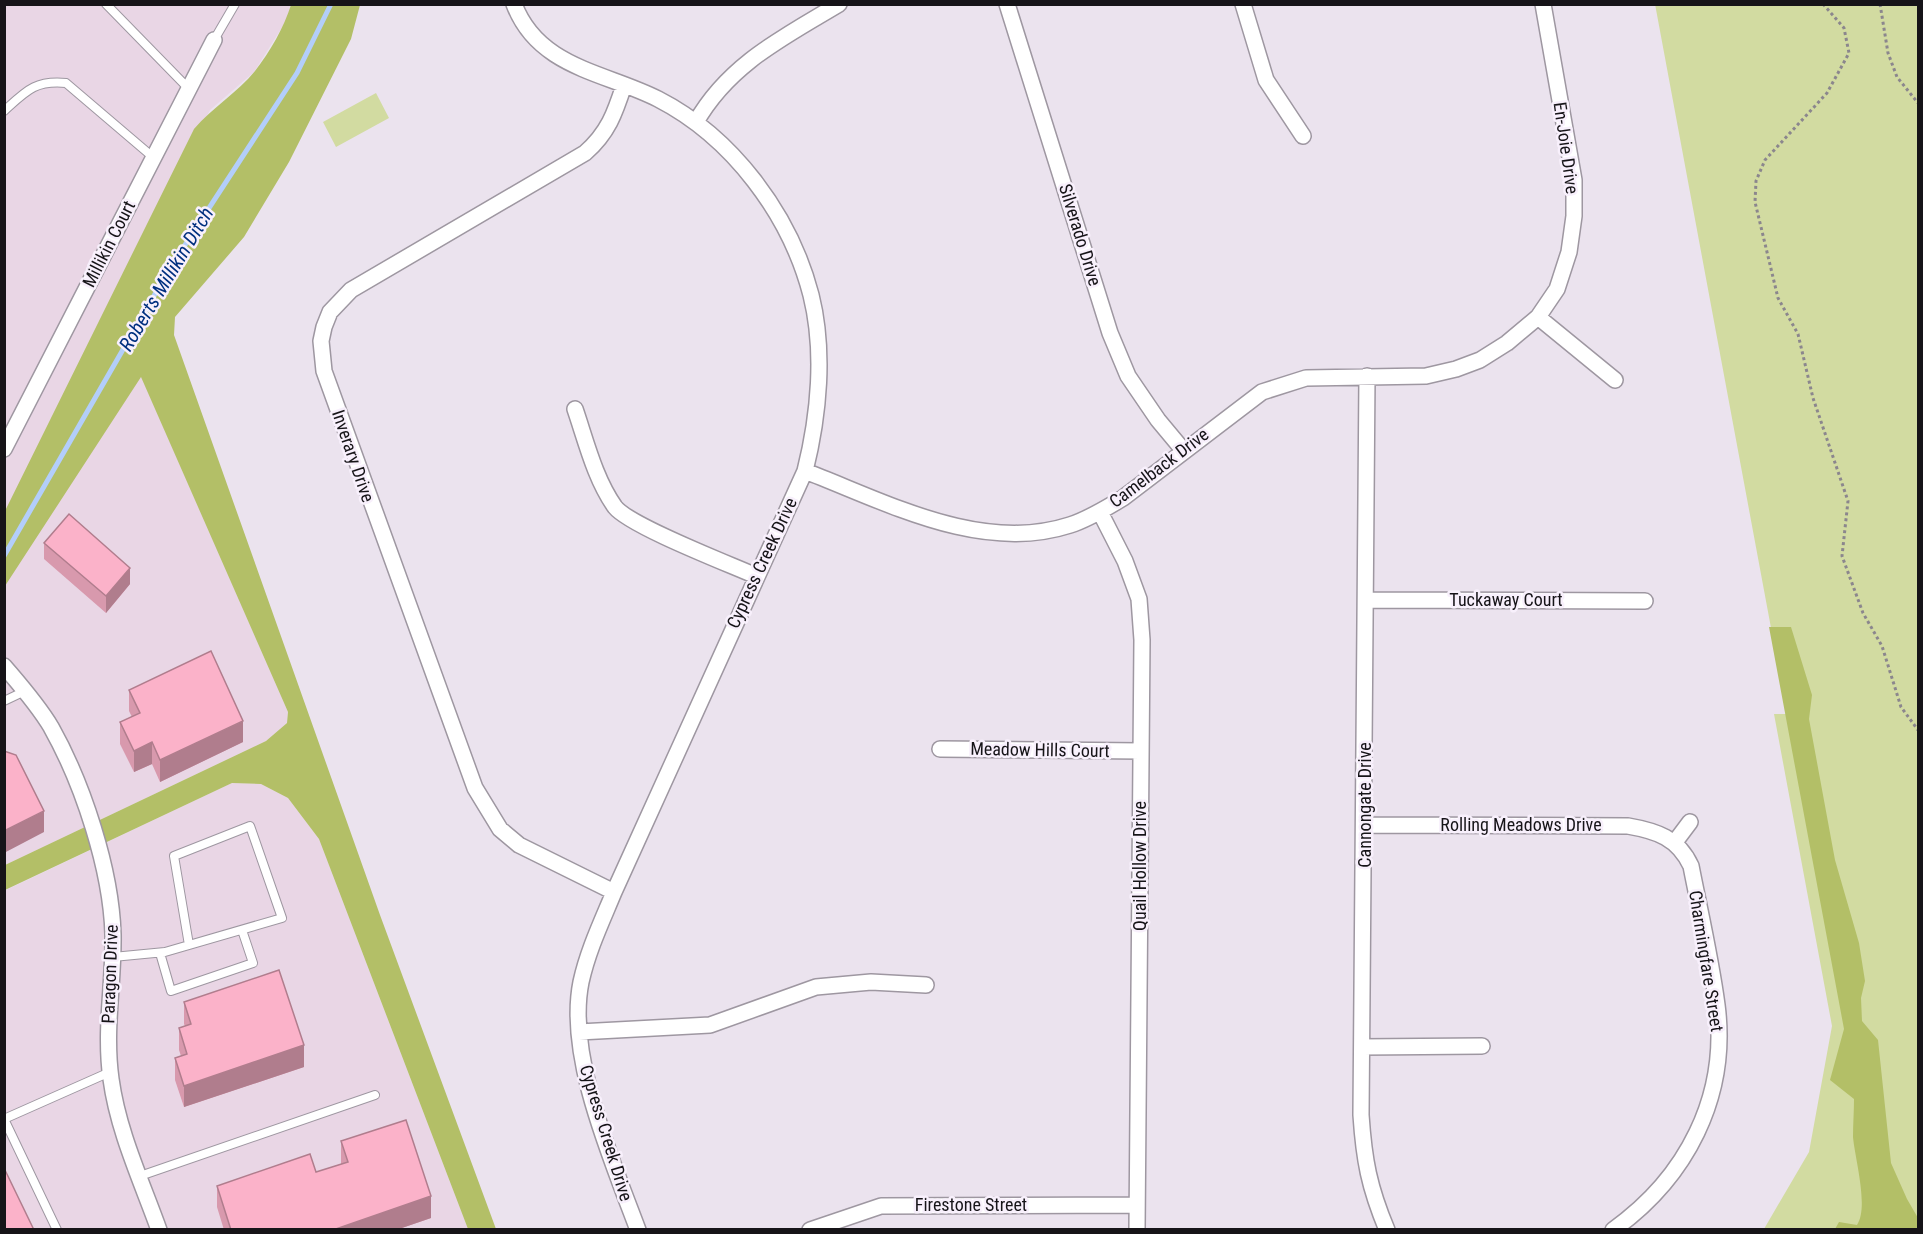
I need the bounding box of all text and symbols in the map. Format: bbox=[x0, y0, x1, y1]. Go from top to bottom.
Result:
street label: En-Joie Drive bbox=[1550, 101, 1583, 195]
street label: Silverado Drive bbox=[1055, 181, 1106, 288]
street label: Millikin Court bbox=[78, 197, 139, 291]
water label: Roberts Millikin Ditch bbox=[114, 203, 218, 355]
street label: Inverary Drive bbox=[328, 407, 379, 505]
street label: Camelback Drive bbox=[1105, 423, 1213, 512]
street label: Cypress Creek Drive bbox=[722, 494, 801, 631]
street label: Tuckaway Court bbox=[1449, 589, 1563, 610]
street label: Meadow Hills Court bbox=[970, 738, 1110, 761]
street label: Cannongate Drive bbox=[1354, 742, 1375, 868]
street label: Quail Hollow Drive bbox=[1129, 801, 1150, 931]
street label: Rolling Meadows Drive bbox=[1440, 814, 1602, 835]
street label: Charmingfare Street bbox=[1685, 889, 1728, 1033]
street label: Paragon Drive bbox=[97, 924, 122, 1024]
street label: Cypress Creek Drive bbox=[576, 1062, 637, 1204]
street label: Firestone Street bbox=[915, 1194, 1027, 1215]

